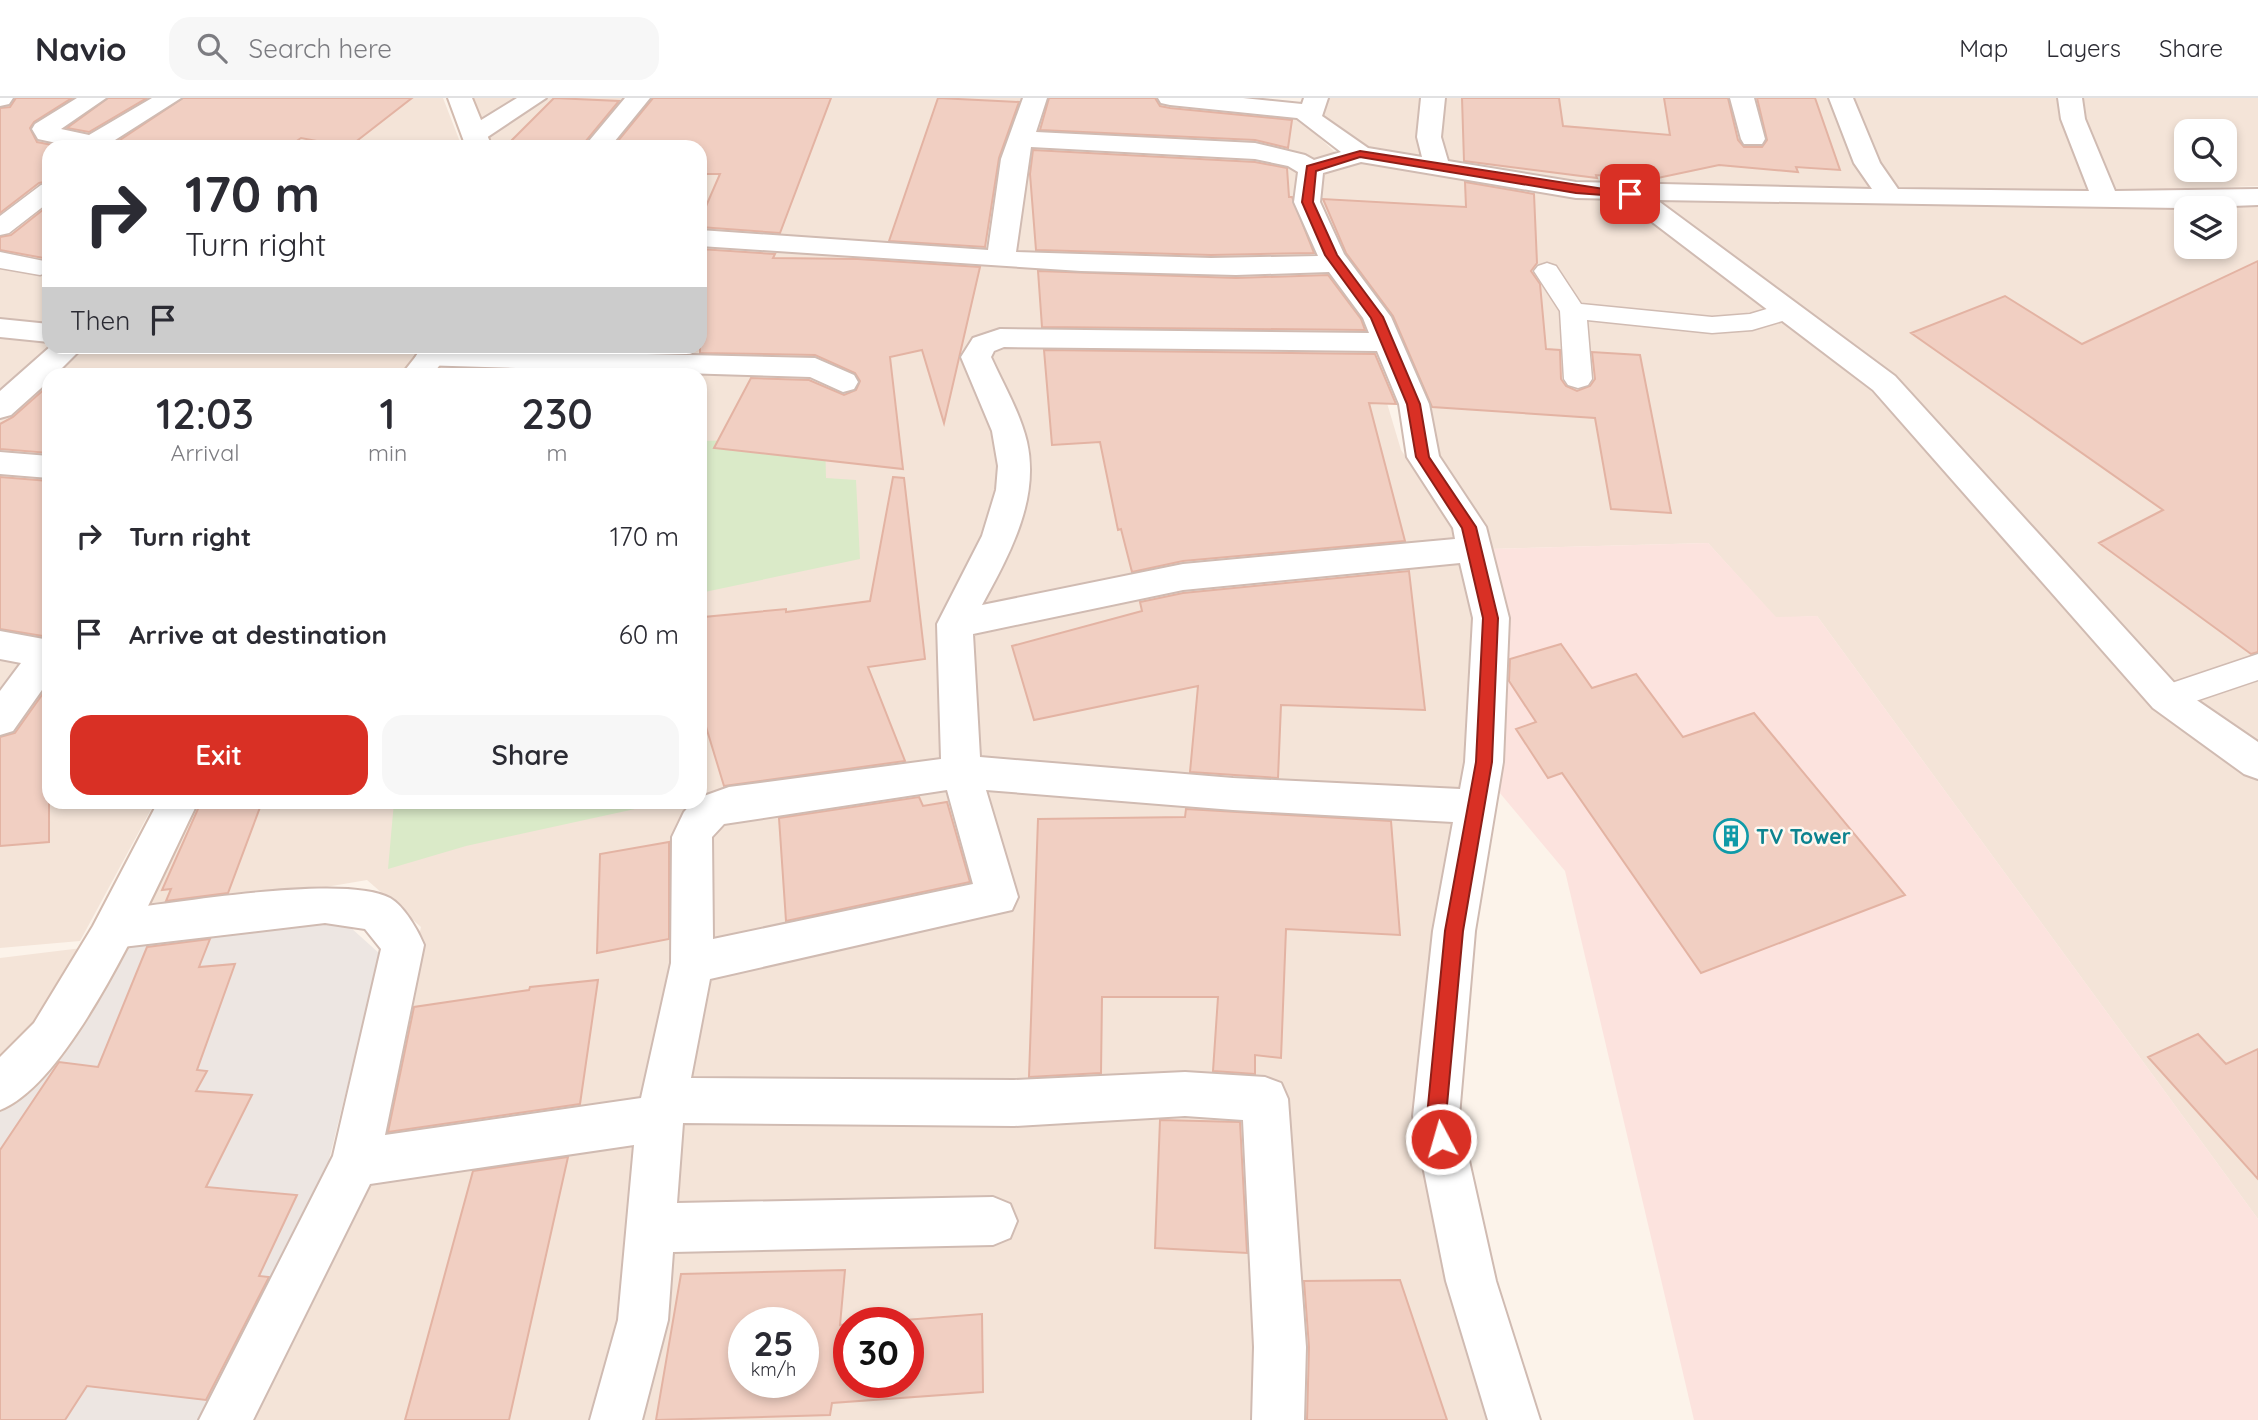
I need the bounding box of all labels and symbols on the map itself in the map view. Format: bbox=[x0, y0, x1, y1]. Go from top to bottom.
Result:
pin bbox=[1600, 164, 1660, 224]
building icon: TV Tower bbox=[1712, 817, 1750, 855]
place label: TV Tower bbox=[1756, 823, 1851, 849]
position arrow bbox=[1404, 1102, 1478, 1176]
speed limit sign: 30 bbox=[833, 1307, 924, 1398]

